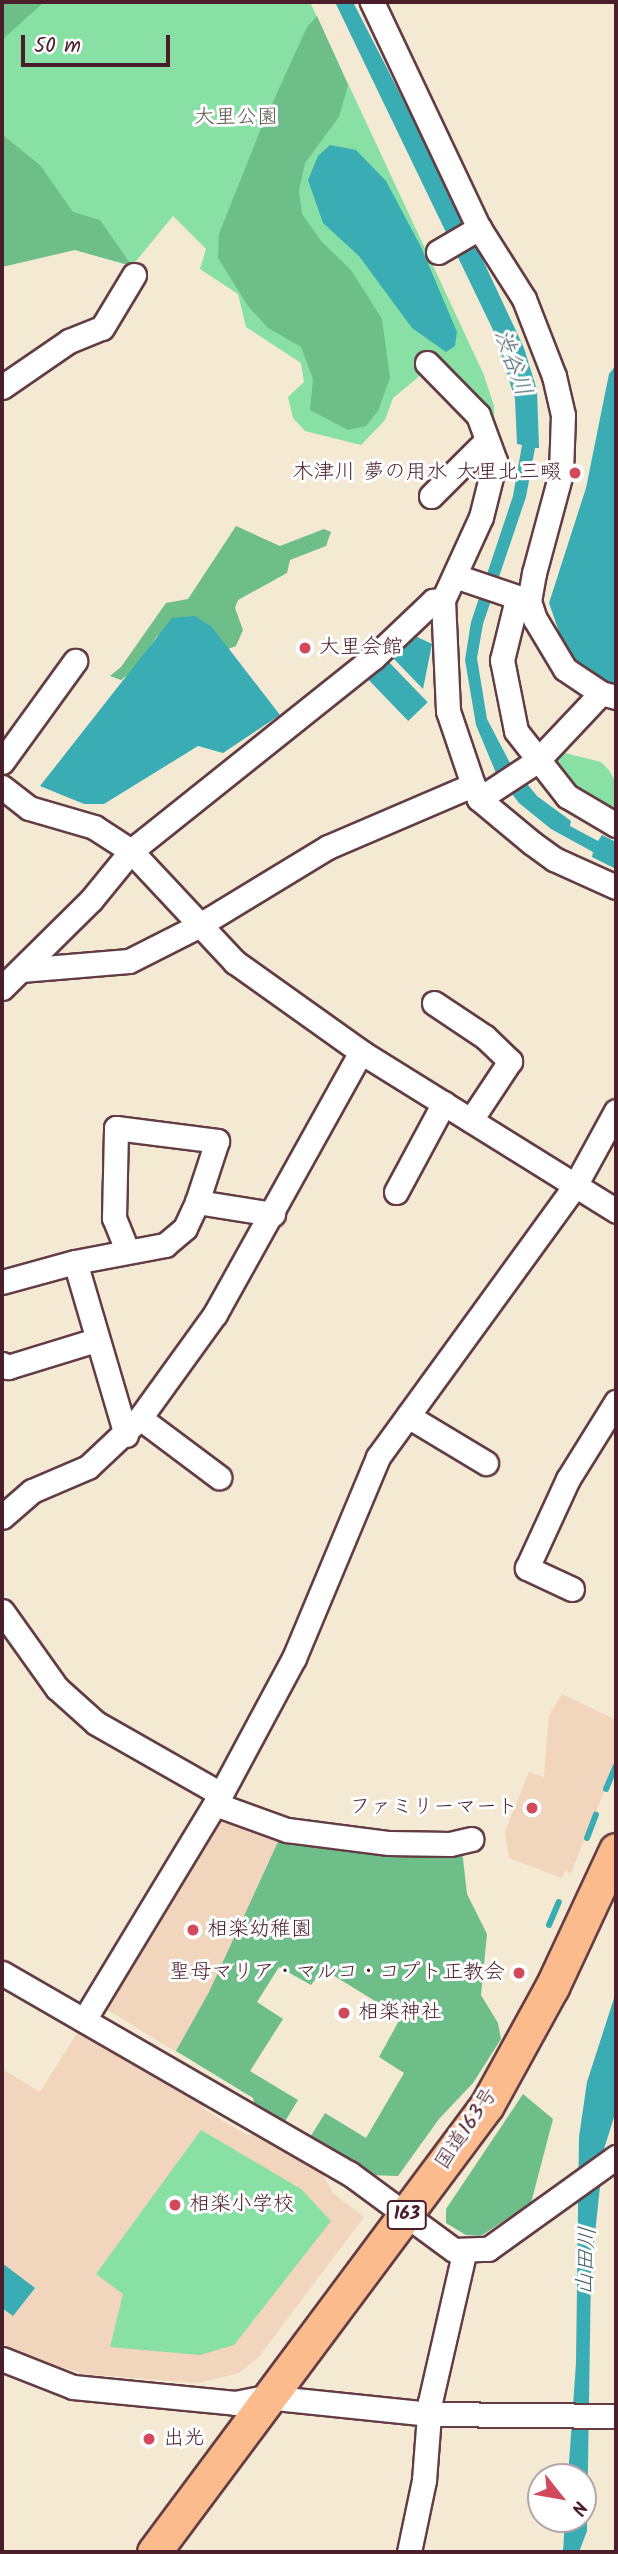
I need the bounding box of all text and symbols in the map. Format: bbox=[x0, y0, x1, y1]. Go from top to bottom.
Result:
scale bar bbox=[24, 21, 173, 65]
text: 50 m bbox=[34, 30, 81, 63]
park label: 大里公園 bbox=[194, 105, 278, 131]
water label: 渋谷川 bbox=[487, 326, 537, 400]
place label: 木津川 夢の用水 大里北三畷 bbox=[292, 460, 561, 486]
marker: 木津川 夢の用水 大里北三畷 bbox=[567, 465, 583, 481]
place label: 大里会館 bbox=[319, 635, 403, 661]
marker: 大里会館 bbox=[297, 640, 313, 656]
place label: ファミリーマート bbox=[350, 1795, 518, 1821]
marker: ファミリーマート bbox=[524, 1800, 540, 1816]
place label: 相楽幼稚園 bbox=[207, 1917, 312, 1943]
marker: 相楽幼稚園 bbox=[185, 1922, 201, 1938]
place label: 聖母マリア・マルコ・コプト正教会 bbox=[169, 1960, 505, 1986]
marker: 聖母マリア・マルコ・コプト正教会 bbox=[511, 1965, 527, 1981]
place label: 相楽神社 bbox=[358, 2000, 442, 2026]
marker: 相楽神社 bbox=[336, 2005, 352, 2021]
street label: 国道163号 bbox=[430, 2083, 504, 2175]
place label: 相楽小学校 bbox=[189, 2192, 294, 2218]
marker: 相楽小学校 bbox=[167, 2197, 183, 2213]
road number: 163 bbox=[386, 2200, 428, 2230]
water label: 山田川 bbox=[571, 2226, 603, 2296]
place label: 出光 bbox=[163, 2426, 205, 2452]
marker: 出光 bbox=[141, 2431, 157, 2447]
north arrow bbox=[527, 2463, 597, 2533]
text: N bbox=[562, 2495, 594, 2521]

